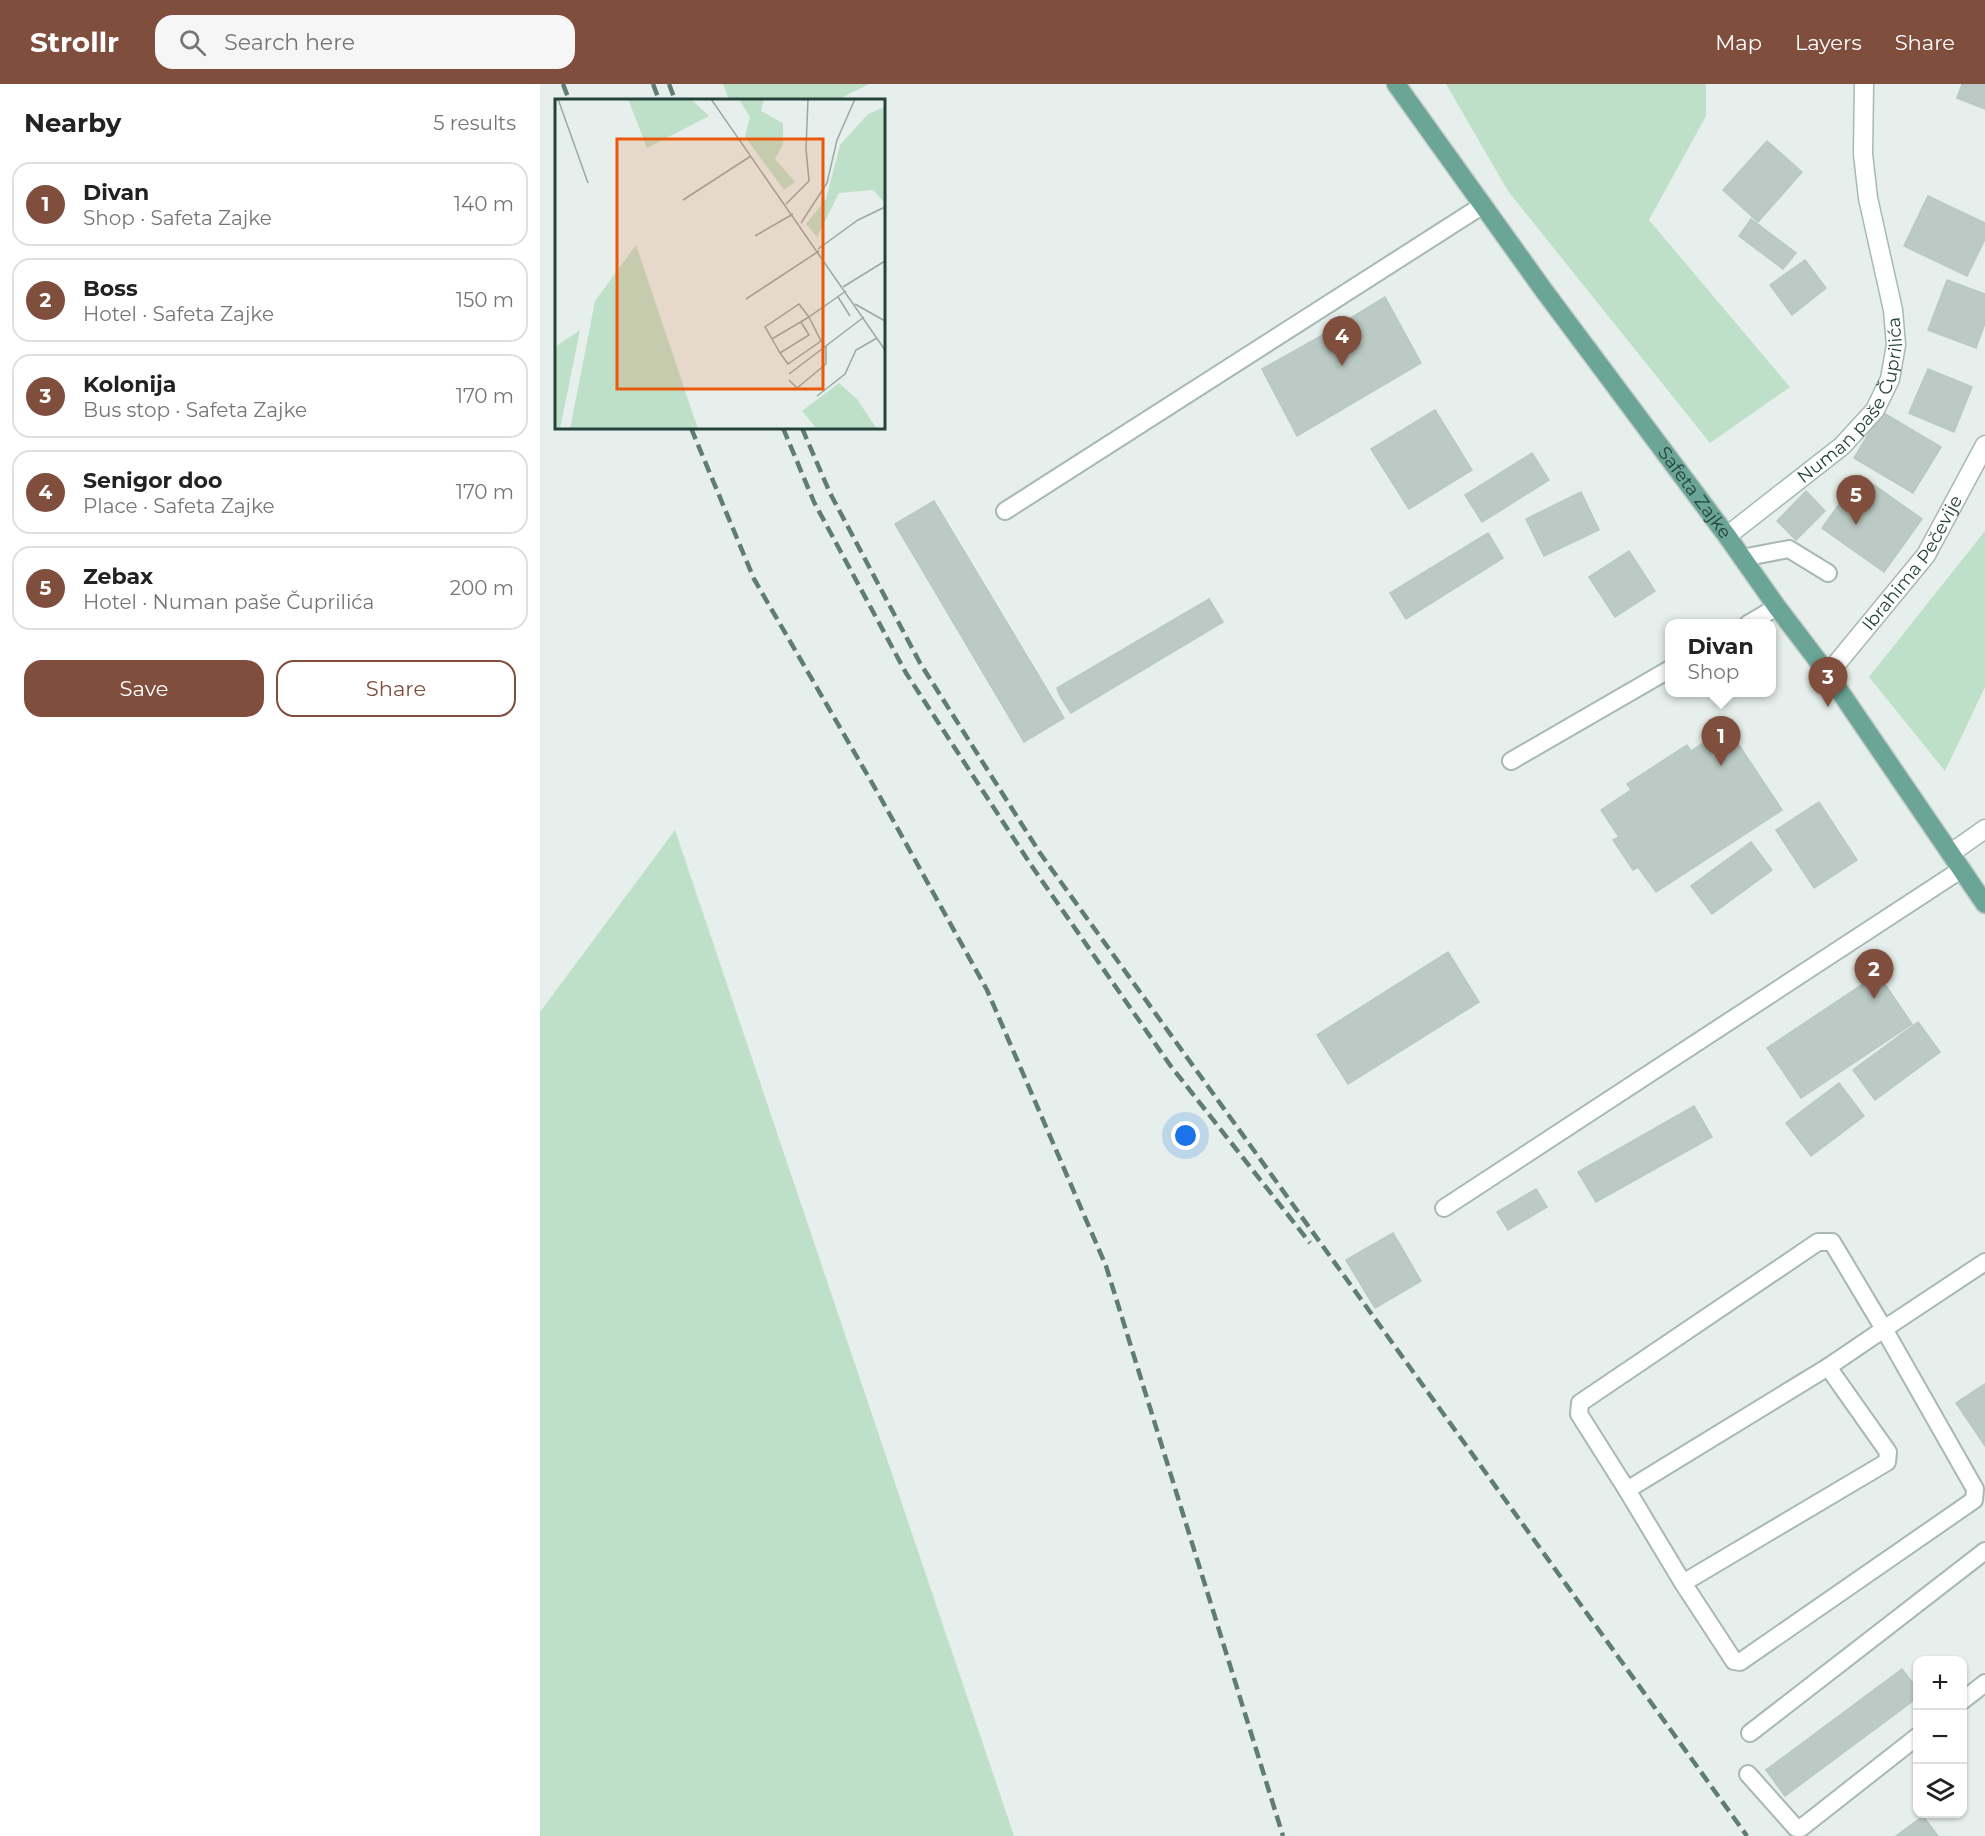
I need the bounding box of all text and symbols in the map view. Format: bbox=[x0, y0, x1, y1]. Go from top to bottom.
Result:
search box bbox=[155, 15, 575, 69]
text: Strollr bbox=[30, 25, 119, 59]
icon: search bbox=[176, 26, 209, 59]
text: Search here bbox=[224, 29, 355, 56]
text: Map bbox=[1715, 30, 1762, 55]
text: Layers bbox=[1795, 30, 1862, 55]
text: Share bbox=[1895, 30, 1955, 55]
inset map bbox=[555, 99, 885, 429]
text: Nearby bbox=[24, 107, 121, 139]
text: 5 results bbox=[433, 111, 516, 135]
text: Divan bbox=[83, 179, 149, 206]
text: 1 bbox=[42, 192, 49, 216]
text: 140 m bbox=[454, 192, 514, 216]
text: Shop · Safeta Zajke bbox=[83, 206, 272, 230]
text: Boss bbox=[83, 275, 138, 302]
text: 2 bbox=[40, 288, 51, 312]
text: 150 m bbox=[456, 288, 514, 312]
text: Hotel · Safeta Zajke bbox=[83, 302, 274, 326]
pin: 4 bbox=[1322, 316, 1362, 366]
street label: Numan paše Čuprilića bbox=[1793, 316, 1907, 488]
text: Kolonija bbox=[83, 371, 176, 398]
text: 3 bbox=[40, 384, 51, 408]
text: 170 m bbox=[456, 384, 514, 408]
text: Bus stop · Safeta Zajke bbox=[83, 398, 307, 422]
street label: Safeta Zajke bbox=[1653, 442, 1736, 543]
text: Senigor doo bbox=[83, 467, 222, 494]
pin: 5 bbox=[1836, 476, 1876, 525]
text: 4 bbox=[39, 480, 52, 504]
text: 170 m bbox=[456, 480, 514, 504]
street label: Ibrahima Pečevije bbox=[1857, 491, 1967, 635]
text: Place · Safeta Zajke bbox=[83, 494, 275, 518]
text: Zebax bbox=[83, 563, 153, 590]
text: 5 bbox=[40, 576, 51, 600]
text: 200 m bbox=[450, 576, 514, 600]
text: Hotel · Numan paše Čuprilića bbox=[83, 590, 374, 614]
popup bbox=[1665, 619, 1776, 697]
text: Divan bbox=[1687, 633, 1754, 660]
pin: 3 bbox=[1808, 658, 1848, 707]
button: Save bbox=[24, 660, 264, 717]
button: Share bbox=[276, 660, 516, 717]
text: Shop bbox=[1687, 660, 1739, 684]
pin: 1 bbox=[1702, 716, 1740, 766]
pin: 2 bbox=[1854, 950, 1894, 999]
your location bbox=[1171, 1121, 1200, 1150]
map controls bbox=[1913, 1656, 1967, 1818]
button: + bbox=[1913, 1656, 1967, 1710]
button: − bbox=[1913, 1710, 1967, 1764]
button: layers bbox=[1913, 1764, 1967, 1818]

